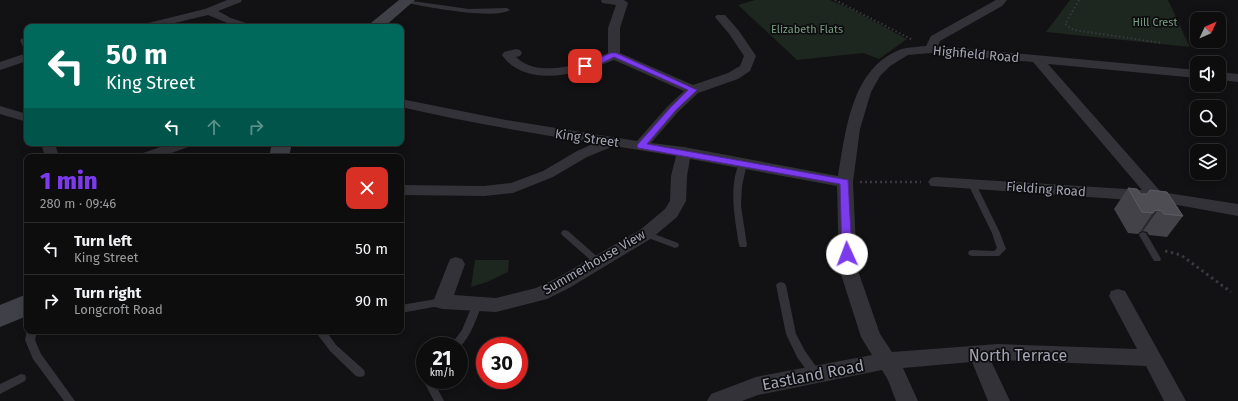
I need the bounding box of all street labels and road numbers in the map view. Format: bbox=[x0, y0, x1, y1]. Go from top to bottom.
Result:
street label: Highfield Road bbox=[932, 43, 1020, 65]
street label: King Street bbox=[554, 126, 620, 150]
street label: Fielding Road bbox=[1006, 179, 1086, 199]
street label: Summerhouse View bbox=[540, 226, 648, 297]
street label: North Terrace bbox=[969, 346, 1067, 365]
street label: Eastland Road bbox=[760, 356, 866, 394]

